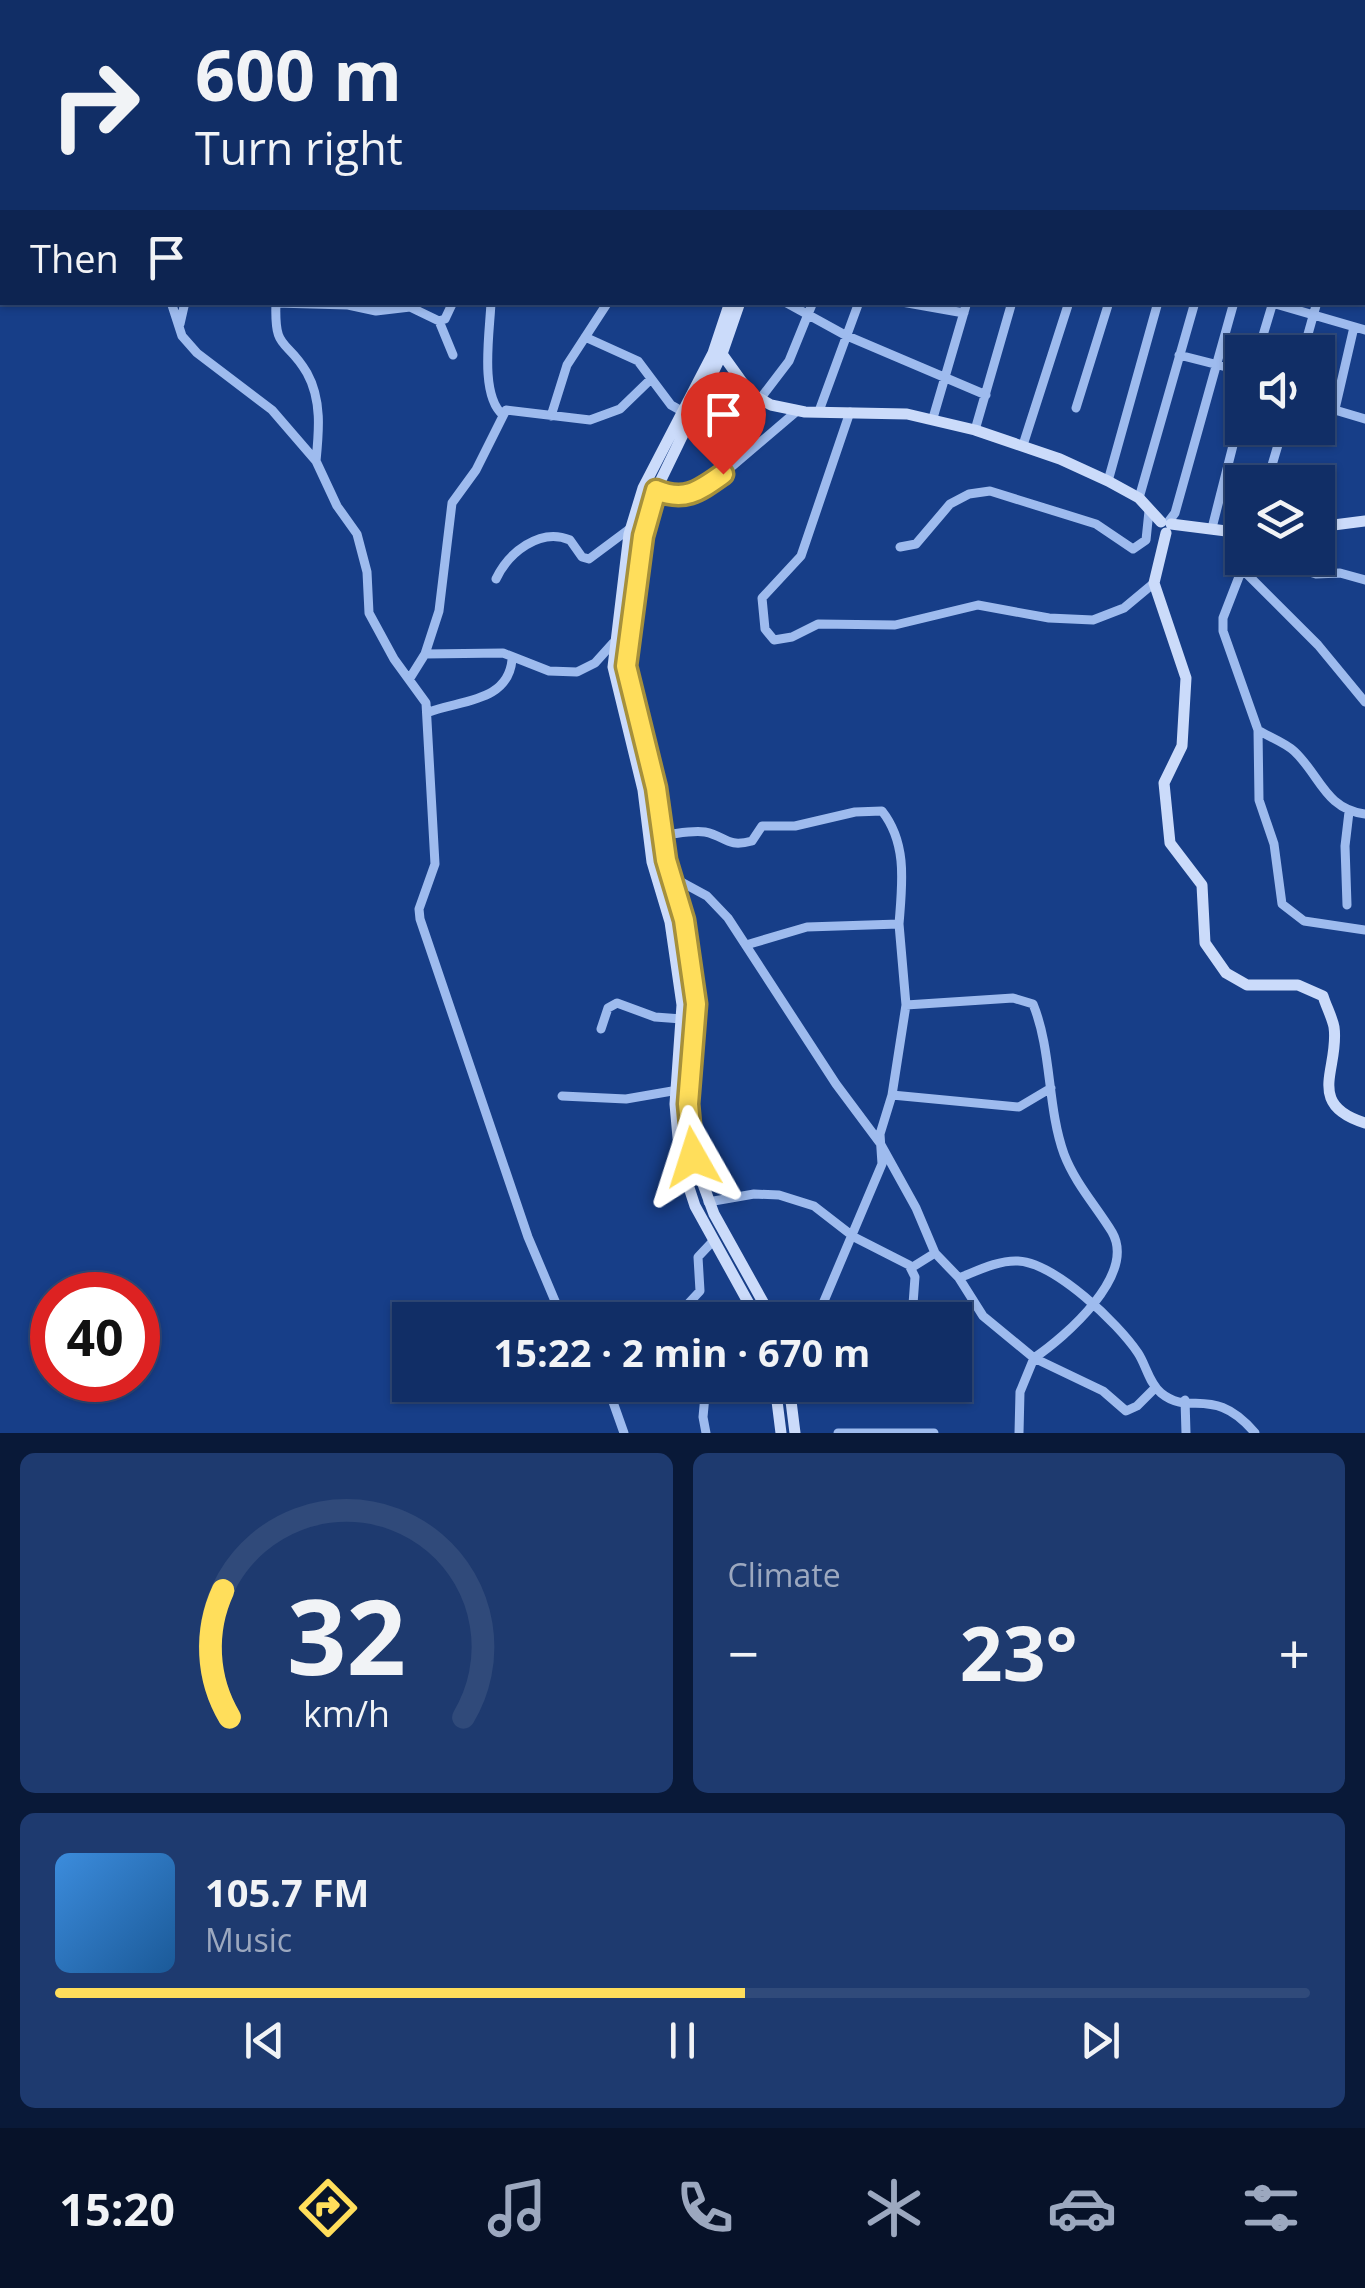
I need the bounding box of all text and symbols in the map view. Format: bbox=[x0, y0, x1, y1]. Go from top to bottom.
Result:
text: 600 m bbox=[195, 26, 402, 122]
icon: right bbox=[30, 40, 160, 170]
text: Turn right bbox=[195, 117, 403, 178]
icon: arrive bbox=[139, 230, 194, 285]
text: Then bbox=[30, 232, 119, 284]
map controls bbox=[1225, 335, 1335, 575]
button: sound bbox=[1225, 335, 1335, 445]
pin bbox=[681, 372, 766, 475]
icon: arrive bbox=[696, 387, 751, 442]
button: layers bbox=[1225, 465, 1335, 575]
position arrow bbox=[641, 1105, 745, 1209]
speed limit sign: 40 bbox=[30, 1272, 160, 1402]
text: 15:22 · 2 min · 670 m bbox=[494, 1326, 870, 1378]
text: Climate bbox=[728, 1553, 841, 1596]
text: 32 bbox=[287, 1564, 406, 1705]
text: 23° bbox=[960, 1601, 1078, 1703]
text: − bbox=[728, 1615, 759, 1690]
text: + bbox=[1279, 1615, 1310, 1690]
text: km/h bbox=[303, 1689, 390, 1737]
text: 105.7 FM bbox=[205, 1866, 369, 1918]
text: Music bbox=[205, 1918, 292, 1961]
icon: previous bbox=[237, 2013, 292, 2068]
icon: pause bbox=[655, 2013, 710, 2068]
icon: next bbox=[1073, 2013, 1128, 2068]
icon: directions bbox=[293, 2173, 363, 2243]
icon: music bbox=[482, 2173, 552, 2243]
icon: phone bbox=[670, 2173, 740, 2243]
icon: climate bbox=[859, 2173, 929, 2243]
icon: car bbox=[1047, 2173, 1117, 2243]
icon: filters bbox=[1236, 2173, 1306, 2243]
text: 15:20 bbox=[59, 2178, 175, 2239]

